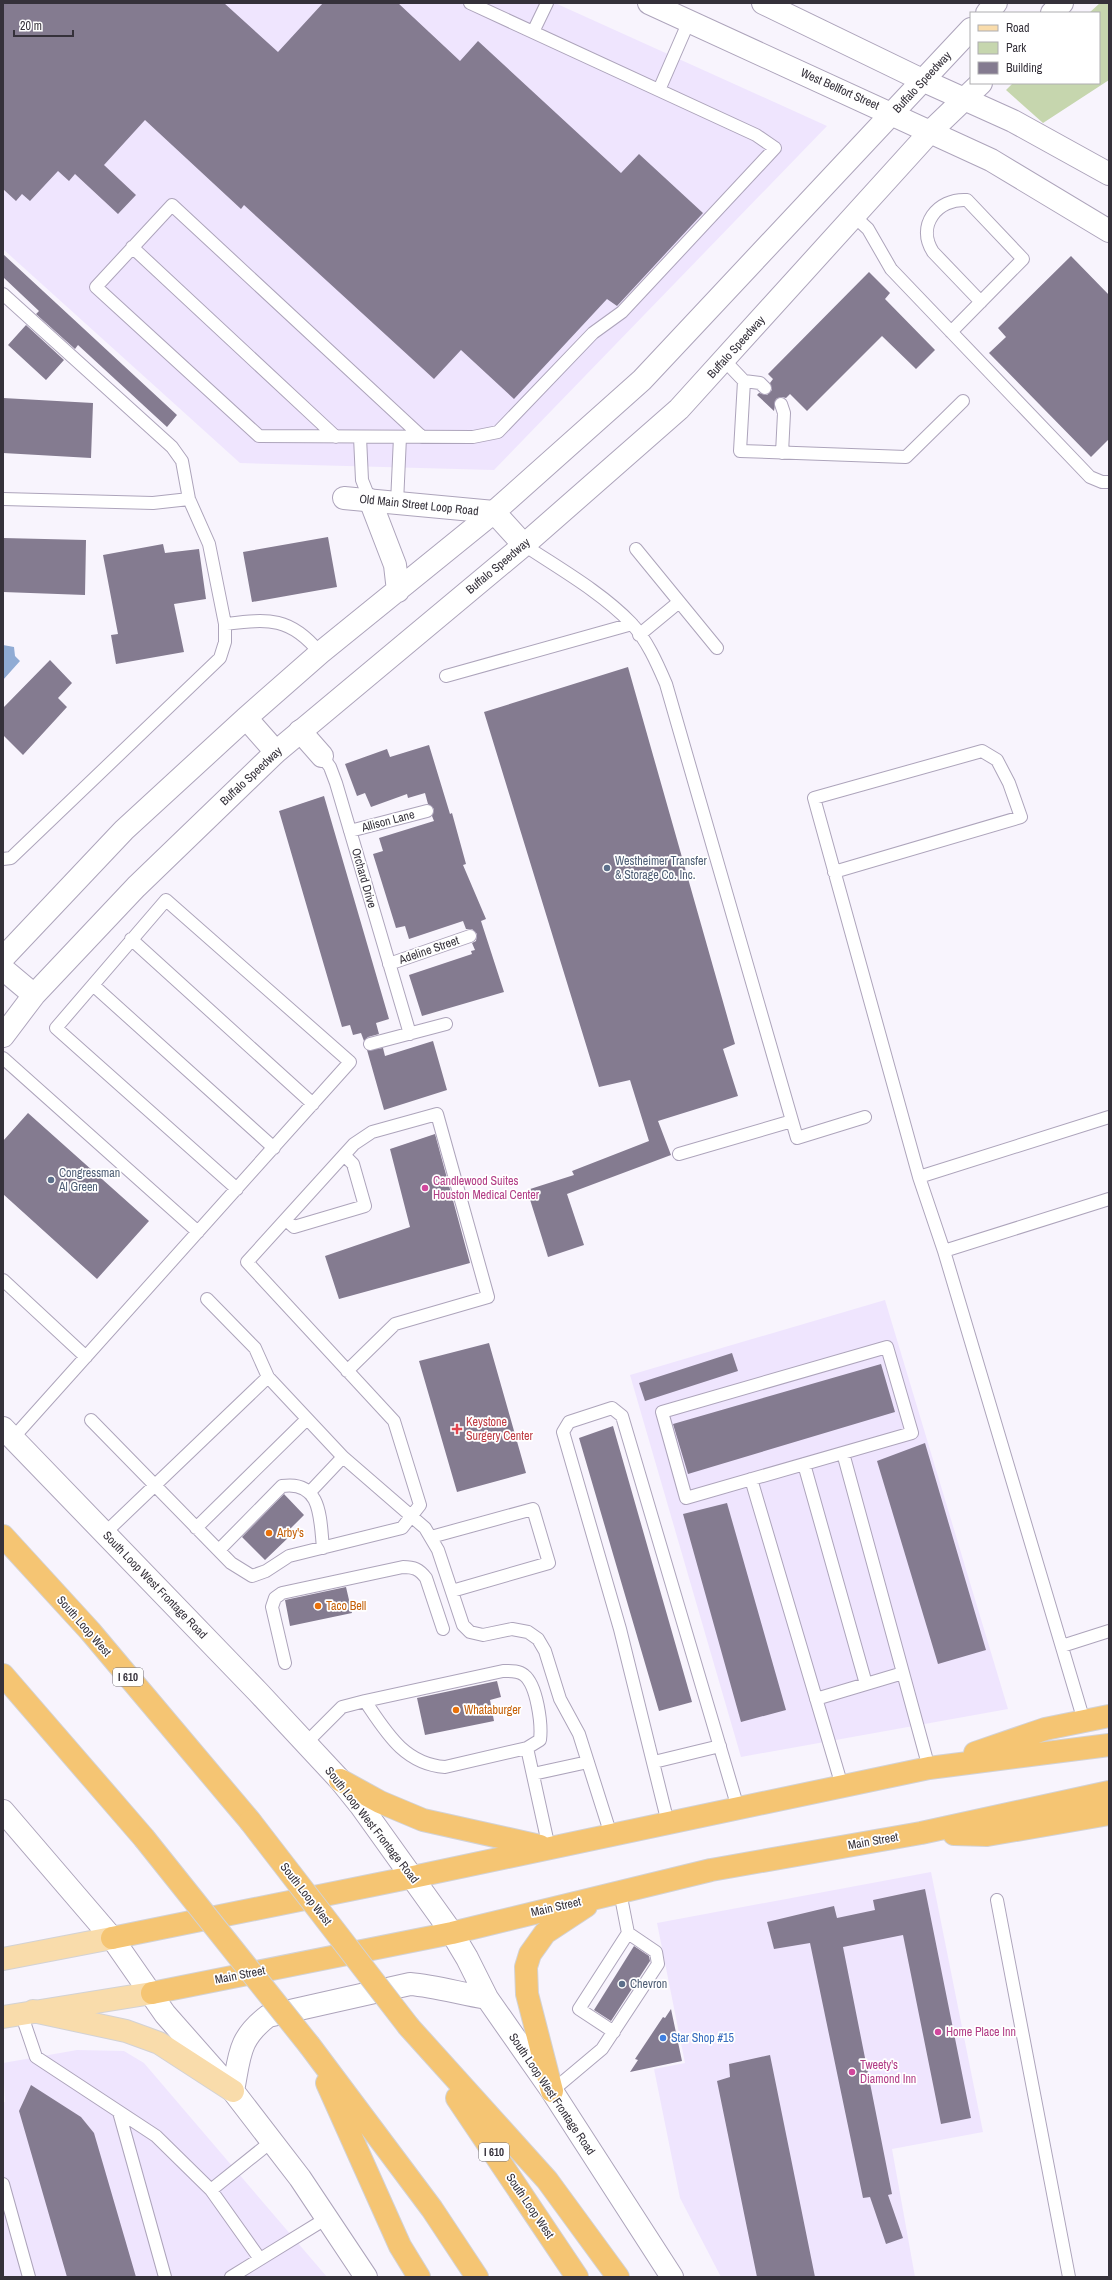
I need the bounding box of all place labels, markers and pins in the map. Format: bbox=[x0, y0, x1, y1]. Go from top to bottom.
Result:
place label: Westheimer Transfer & Storage Co. Inc. bbox=[615, 853, 707, 883]
marker: Westheimer Transfer & Storage Co. Inc. bbox=[602, 863, 612, 873]
place label: Congressman Al Green bbox=[58, 1165, 120, 1195]
place label: Candlewood Suites Houston Medical Center bbox=[433, 1173, 540, 1203]
marker: Congressman Al Green bbox=[46, 1175, 56, 1185]
marker: Candlewood Suites Houston Medical Center bbox=[420, 1183, 430, 1193]
place label: Keystone Surgery Center bbox=[466, 1414, 533, 1444]
marker: Keystone Surgery Center bbox=[451, 1423, 463, 1435]
place label: Arby's bbox=[276, 1525, 304, 1541]
marker: Arby's bbox=[264, 1528, 274, 1538]
place label: Taco Bell bbox=[326, 1598, 366, 1614]
marker: Taco Bell bbox=[313, 1601, 323, 1611]
place label: Whataburger bbox=[464, 1702, 522, 1718]
marker: Whataburger bbox=[451, 1705, 461, 1715]
place label: Chevron bbox=[630, 1976, 667, 1992]
marker: Chevron bbox=[617, 1979, 627, 1989]
place label: Home Place Inn bbox=[946, 2024, 1016, 2040]
marker: Home Place Inn bbox=[933, 2027, 943, 2037]
place label: Star Shop #15 bbox=[671, 2030, 734, 2046]
marker: Star Shop #15 bbox=[658, 2033, 668, 2043]
place label: Tweety's Diamond Inn bbox=[860, 2057, 916, 2087]
marker: Tweety's Diamond Inn bbox=[847, 2067, 857, 2077]

